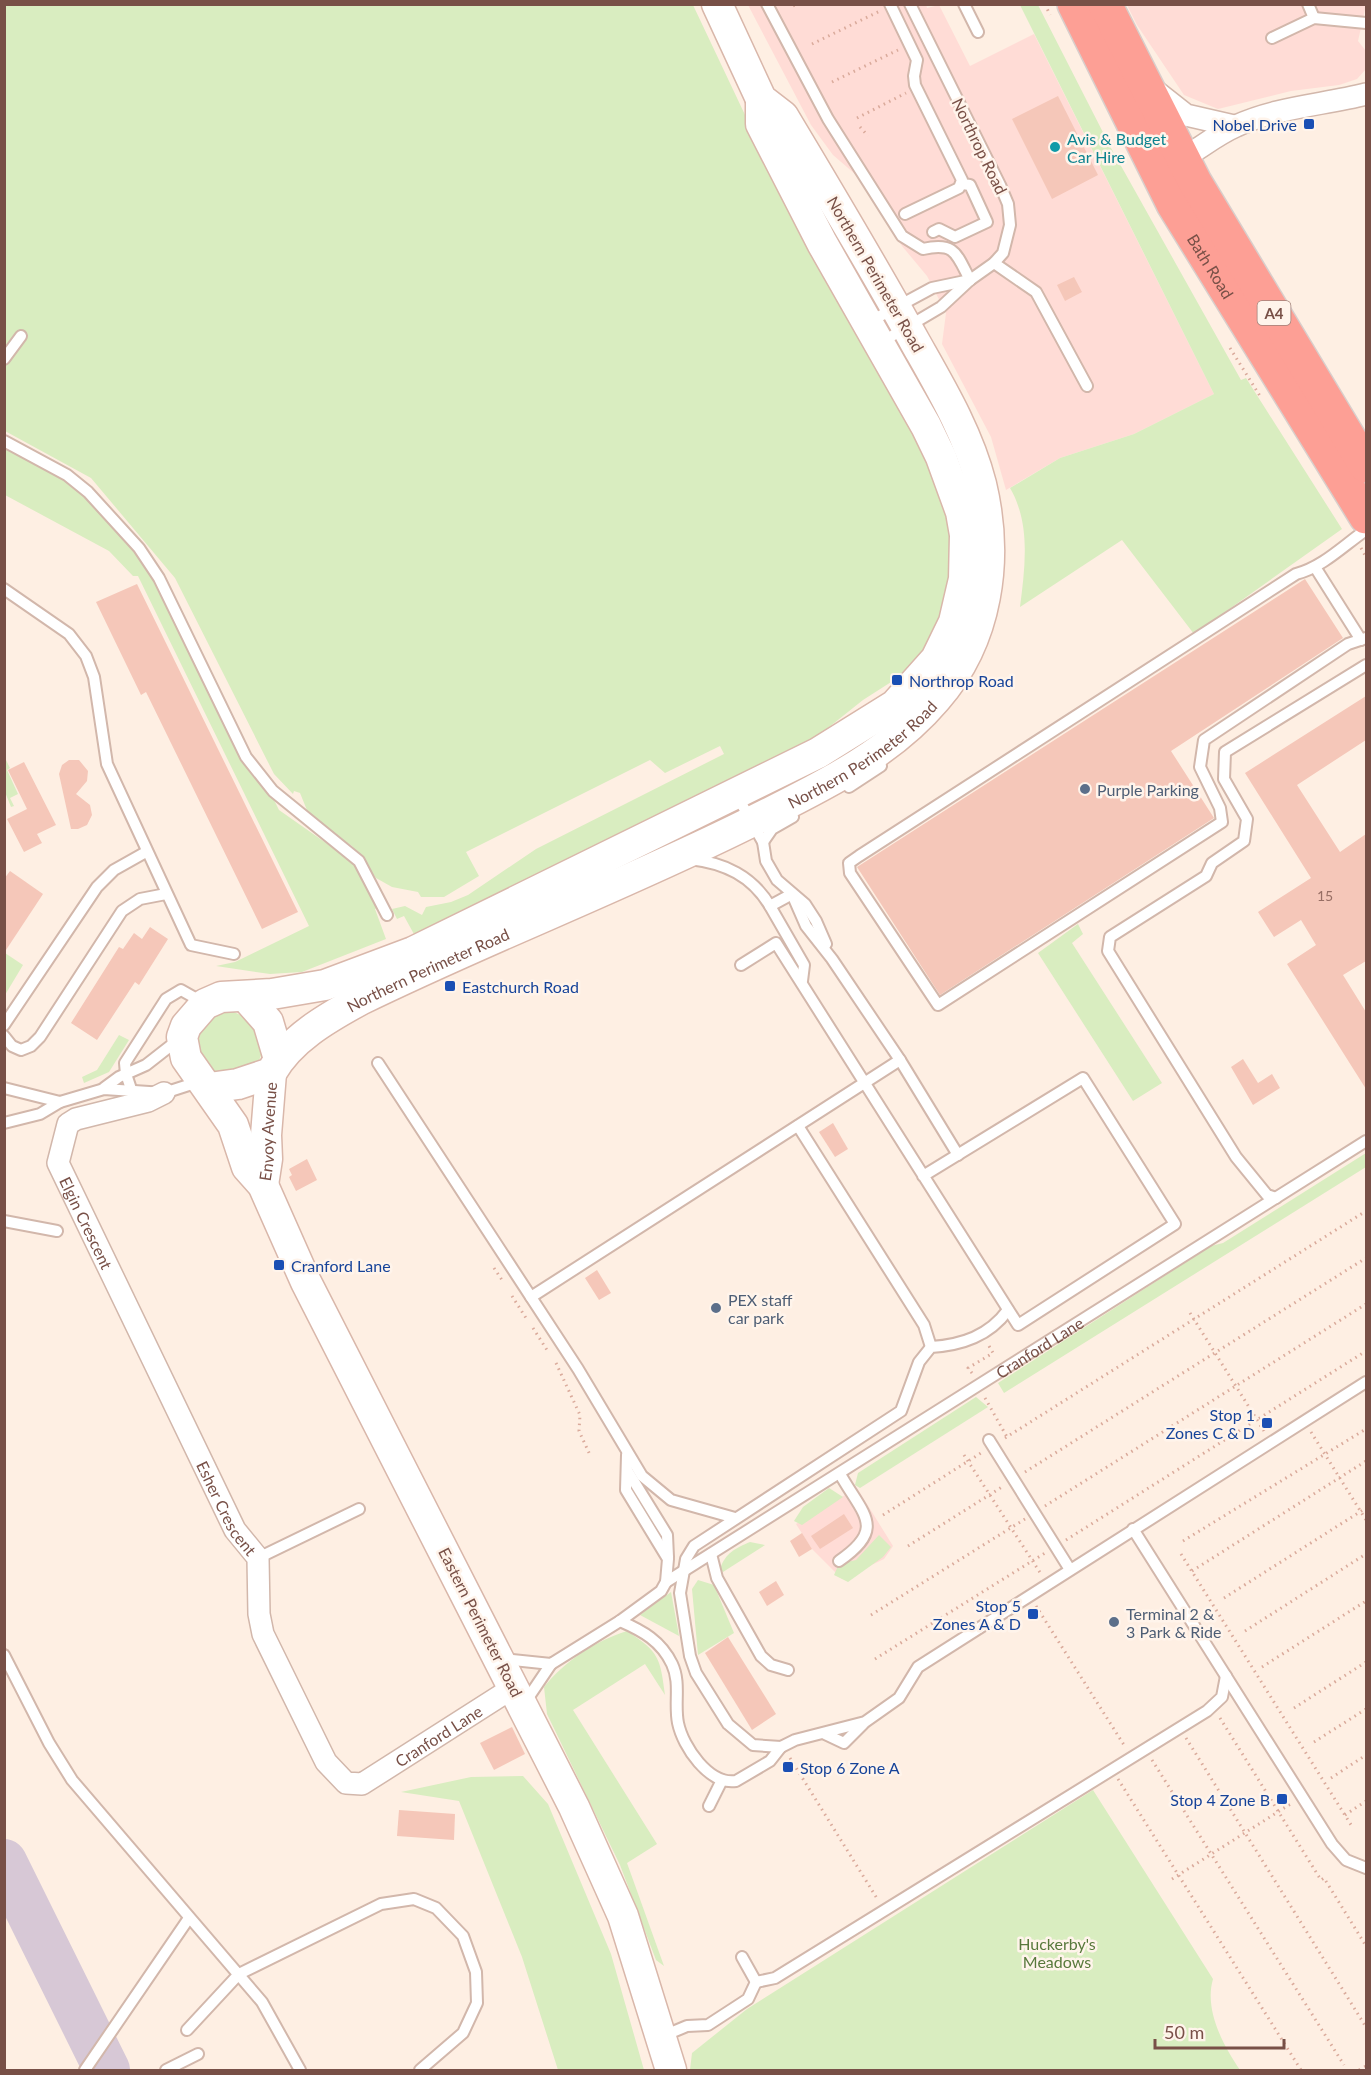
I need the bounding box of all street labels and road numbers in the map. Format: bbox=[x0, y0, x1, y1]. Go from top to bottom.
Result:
street label: Northrop Road bbox=[949, 95, 1011, 197]
street label: Northern Perimeter Road bbox=[824, 193, 928, 355]
street label: Bath Road bbox=[1184, 230, 1238, 302]
road number: A4 bbox=[1258, 301, 1290, 325]
street label: Northern Perimeter Road bbox=[784, 696, 940, 812]
street label: Northern Perimeter Road bbox=[343, 924, 512, 1015]
street label: Envoy Avenue bbox=[254, 1081, 280, 1182]
street label: Elgin Crescent bbox=[56, 1173, 117, 1272]
street label: Cranford Lane bbox=[992, 1312, 1086, 1382]
street label: Esher Crescent bbox=[194, 1458, 261, 1559]
street label: Eastern Perimeter Road bbox=[435, 1544, 527, 1700]
street label: Cranford Lane bbox=[391, 1701, 485, 1770]

